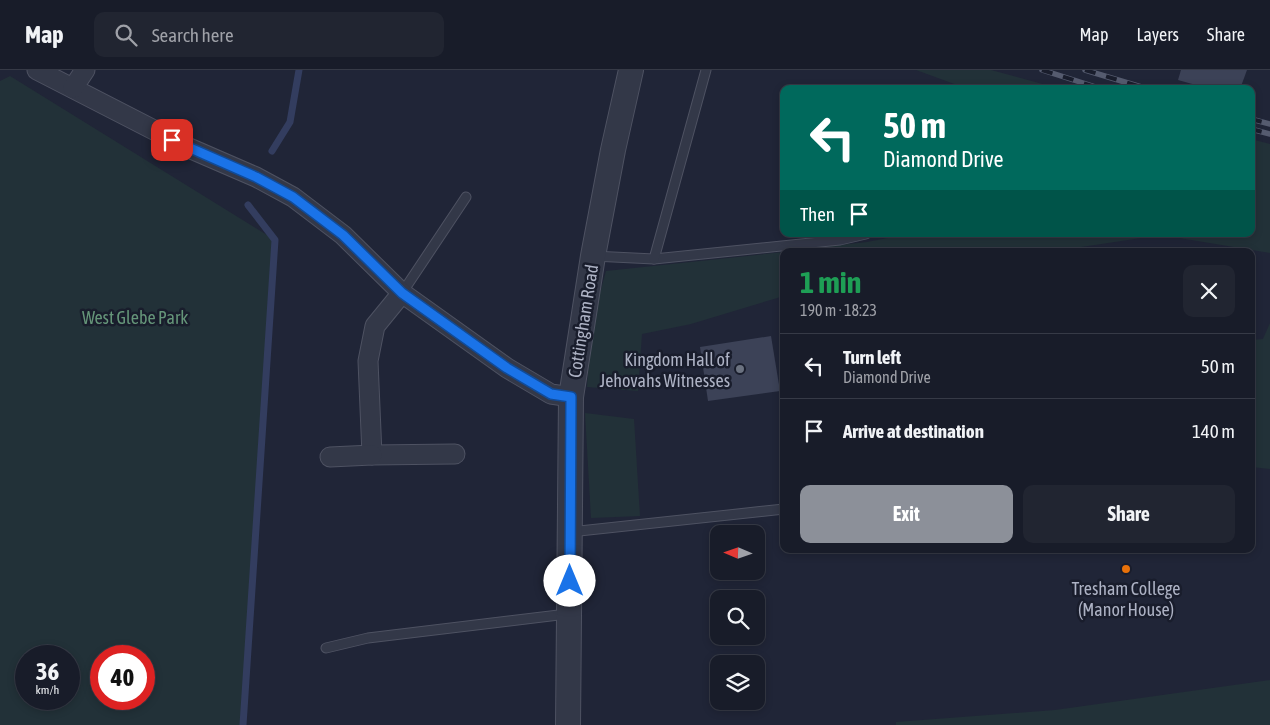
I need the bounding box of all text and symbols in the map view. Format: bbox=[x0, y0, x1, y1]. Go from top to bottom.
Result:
search box bbox=[94, 12, 444, 57]
text: Map bbox=[25, 21, 64, 48]
icon: search bbox=[112, 21, 140, 49]
text: Search here bbox=[152, 24, 234, 46]
text: Map bbox=[1079, 24, 1108, 45]
text: Layers bbox=[1136, 24, 1179, 45]
text: Share bbox=[1207, 24, 1245, 45]
icon: left bbox=[800, 105, 865, 170]
text: 50 m bbox=[883, 105, 946, 145]
pin bbox=[151, 119, 193, 161]
icon: arrive bbox=[158, 126, 186, 154]
text: Diamond Drive bbox=[883, 146, 1004, 172]
icon: arrive bbox=[845, 200, 873, 228]
text: Then bbox=[800, 203, 835, 225]
street label: Cottingham Road bbox=[564, 263, 602, 379]
text: 1 min bbox=[800, 265, 861, 299]
button: close bbox=[1183, 265, 1235, 317]
text: 190 m · 18:23 bbox=[800, 301, 877, 319]
park label: West Glebe Park bbox=[82, 307, 188, 328]
text: Turn left bbox=[843, 346, 901, 368]
place label: Kingdom Hall of Jehovahs Witnesses bbox=[599, 349, 730, 391]
icon: left bbox=[800, 352, 828, 380]
text: 50 m bbox=[1201, 355, 1235, 377]
marker: Kingdom Hall of Jehovahs Witnesses bbox=[734, 363, 746, 375]
text: Diamond Drive bbox=[843, 368, 931, 386]
icon: arrive bbox=[800, 417, 828, 445]
text: Arrive at destination bbox=[843, 420, 984, 442]
text: 140 m bbox=[1192, 420, 1235, 442]
button: Exit bbox=[800, 485, 1013, 543]
button: Share bbox=[1023, 485, 1235, 543]
north arrow bbox=[710, 525, 765, 580]
map controls bbox=[710, 525, 765, 710]
position arrow bbox=[543, 554, 595, 606]
marker: Tresham College (Manor House) bbox=[1120, 563, 1132, 575]
place label: Tresham College (Manor House) bbox=[1072, 578, 1180, 620]
button: search bbox=[710, 590, 765, 645]
speed limit sign: 40 bbox=[90, 645, 155, 710]
button: layers bbox=[710, 655, 765, 710]
text: 36 bbox=[36, 657, 59, 685]
text: km/h bbox=[36, 683, 59, 697]

